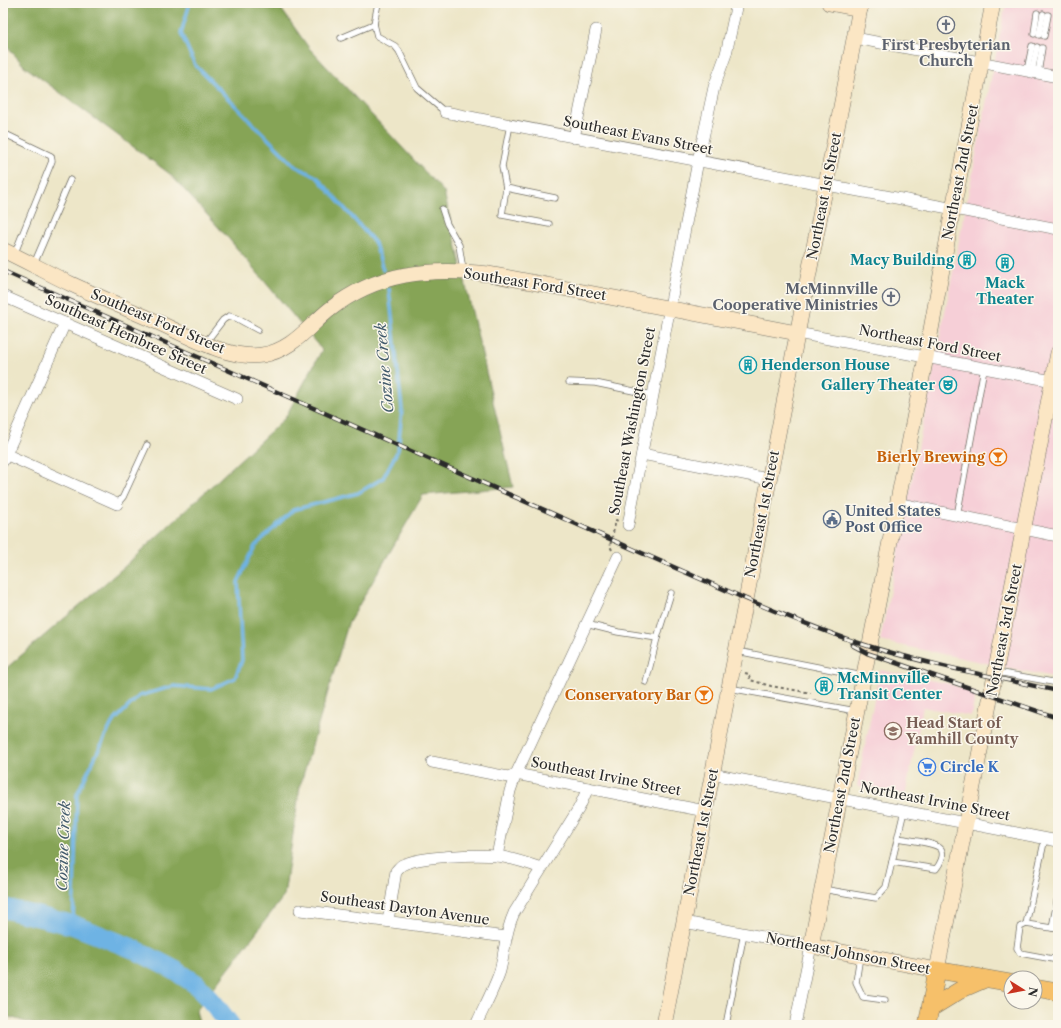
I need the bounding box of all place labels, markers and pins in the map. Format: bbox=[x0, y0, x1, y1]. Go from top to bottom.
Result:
church icon: First Presbyterian Church bbox=[936, 15, 956, 35]
place label: First Presbyterian Church bbox=[882, 36, 1011, 70]
building icon: Macy Building bbox=[957, 250, 977, 270]
place label: Macy Building bbox=[850, 251, 955, 269]
building icon: Mack Theater bbox=[995, 253, 1015, 273]
place label: Mack Theater bbox=[976, 274, 1034, 308]
place label: McMinnville Cooperative Ministries bbox=[713, 280, 878, 314]
church icon: McMinnville Cooperative Ministries bbox=[881, 287, 901, 307]
building icon: Henderson House bbox=[738, 355, 758, 375]
place label: Henderson House bbox=[761, 356, 890, 374]
theatre icon: Gallery Theater bbox=[938, 375, 958, 395]
place label: Gallery Theater bbox=[821, 376, 935, 394]
bar icon: Bierly Brewing bbox=[988, 447, 1008, 467]
place label: Bierly Brewing bbox=[877, 448, 986, 466]
place label: United States Post Office bbox=[845, 502, 941, 536]
public building icon: United States Post Office bbox=[822, 509, 842, 529]
place label: McMinnville Transit Center bbox=[837, 669, 942, 703]
building icon: McMinnville Transit Center bbox=[814, 676, 834, 696]
bar icon: Conservatory Bar bbox=[694, 685, 714, 705]
place label: Conservatory Bar bbox=[565, 686, 691, 704]
place label: Head Start of Yamhill County bbox=[905, 714, 1019, 748]
school or university icon: Head Start of Yamhill County bbox=[883, 721, 903, 741]
supermarket icon: Circle K bbox=[917, 757, 937, 777]
place label: Circle K bbox=[940, 758, 999, 776]

